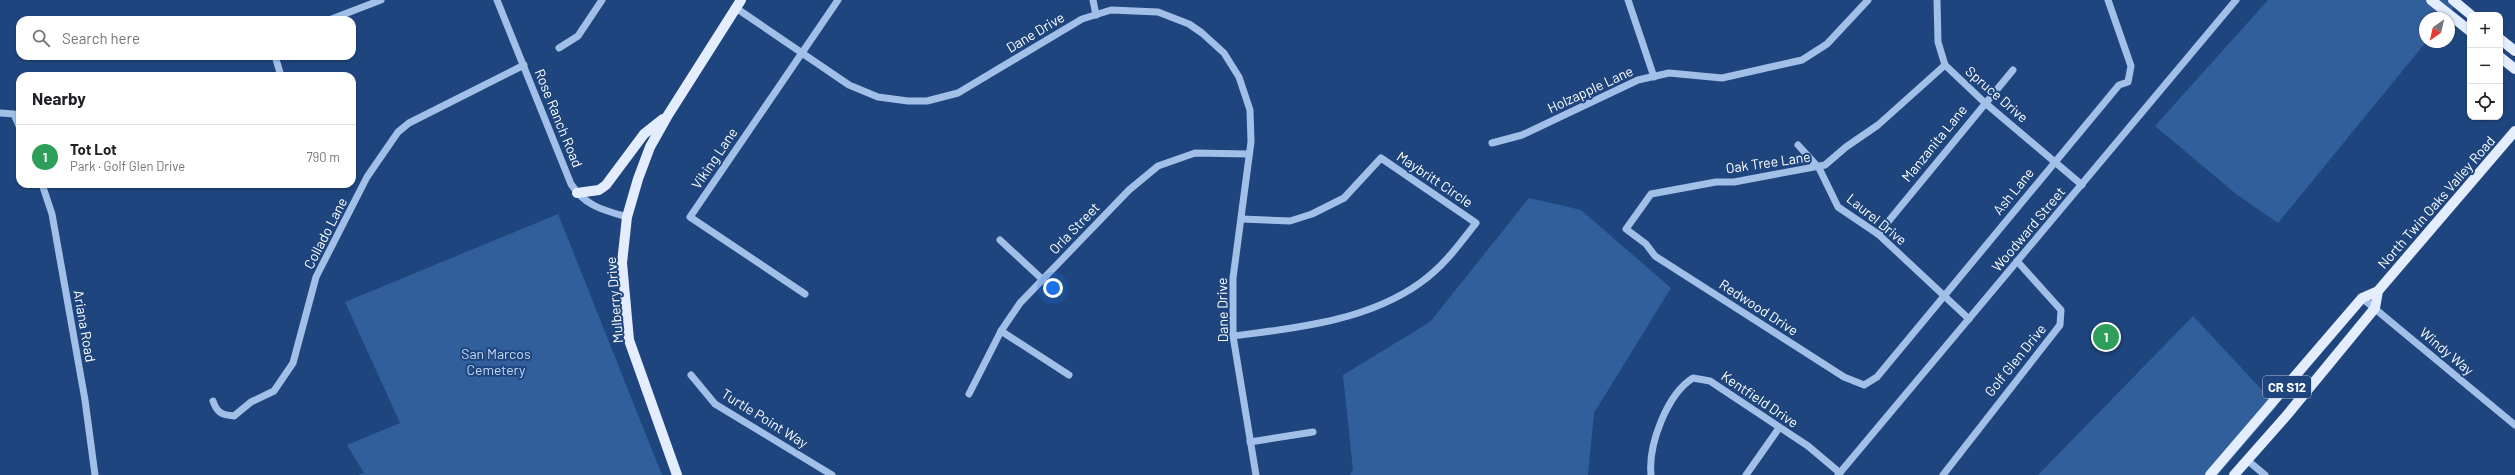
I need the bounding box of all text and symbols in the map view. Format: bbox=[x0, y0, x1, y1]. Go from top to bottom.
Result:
street label: Dane Drive bbox=[1003, 8, 1067, 56]
north arrow bbox=[2419, 12, 2455, 48]
map controls bbox=[2467, 12, 2503, 120]
button: + bbox=[2467, 12, 2503, 48]
search box bbox=[16, 16, 356, 60]
icon: search bbox=[30, 27, 52, 49]
text: Search here bbox=[62, 29, 140, 47]
button: − bbox=[2467, 48, 2503, 84]
street label: Holzapple Lane bbox=[1545, 62, 1635, 116]
street label: Spruce Drive bbox=[1962, 62, 2032, 126]
street label: Rose Ranch Road bbox=[531, 66, 587, 170]
button: locate bbox=[2467, 84, 2503, 120]
text: Nearby bbox=[32, 88, 86, 108]
street label: Manzanita Lane bbox=[1898, 101, 1970, 185]
street label: Viking Lane bbox=[687, 124, 741, 192]
street label: North Twin Oaks Valley Road bbox=[2374, 132, 2498, 272]
text: Tot Lot bbox=[70, 140, 117, 158]
street label: Maybritt Circle bbox=[1394, 147, 1476, 211]
street label: Oak Tree Lane bbox=[1724, 148, 1812, 176]
text: 1 bbox=[43, 149, 47, 165]
text: 790 m bbox=[306, 149, 340, 165]
text: Park · Golf Glen Drive bbox=[70, 158, 185, 174]
street label: Ash Lane bbox=[1989, 164, 2037, 218]
street label: Woodward Street bbox=[1988, 183, 2068, 275]
street label: Laurel Drive bbox=[1844, 190, 1910, 248]
street label: Collado Lane bbox=[300, 194, 350, 272]
street label: Orla Street bbox=[1045, 199, 1103, 257]
street label: Mulberry Drive bbox=[602, 256, 626, 344]
street label: Redwood Drive bbox=[1716, 275, 1802, 339]
your location bbox=[1043, 278, 1063, 298]
street label: Dane Drive bbox=[1213, 278, 1231, 342]
street label: Ariana Road bbox=[70, 289, 100, 363]
street label: Golf Glen Drive bbox=[1981, 320, 2049, 400]
pin: 1 bbox=[2093, 322, 2119, 352]
street label: Windy Way bbox=[2417, 323, 2478, 379]
park label: San Marcos Cemetery bbox=[461, 345, 531, 378]
street label: Kentfield Drive bbox=[1718, 367, 1802, 431]
road number: CR S12 bbox=[2263, 376, 2311, 398]
street label: Turtle Point Way bbox=[719, 385, 812, 452]

